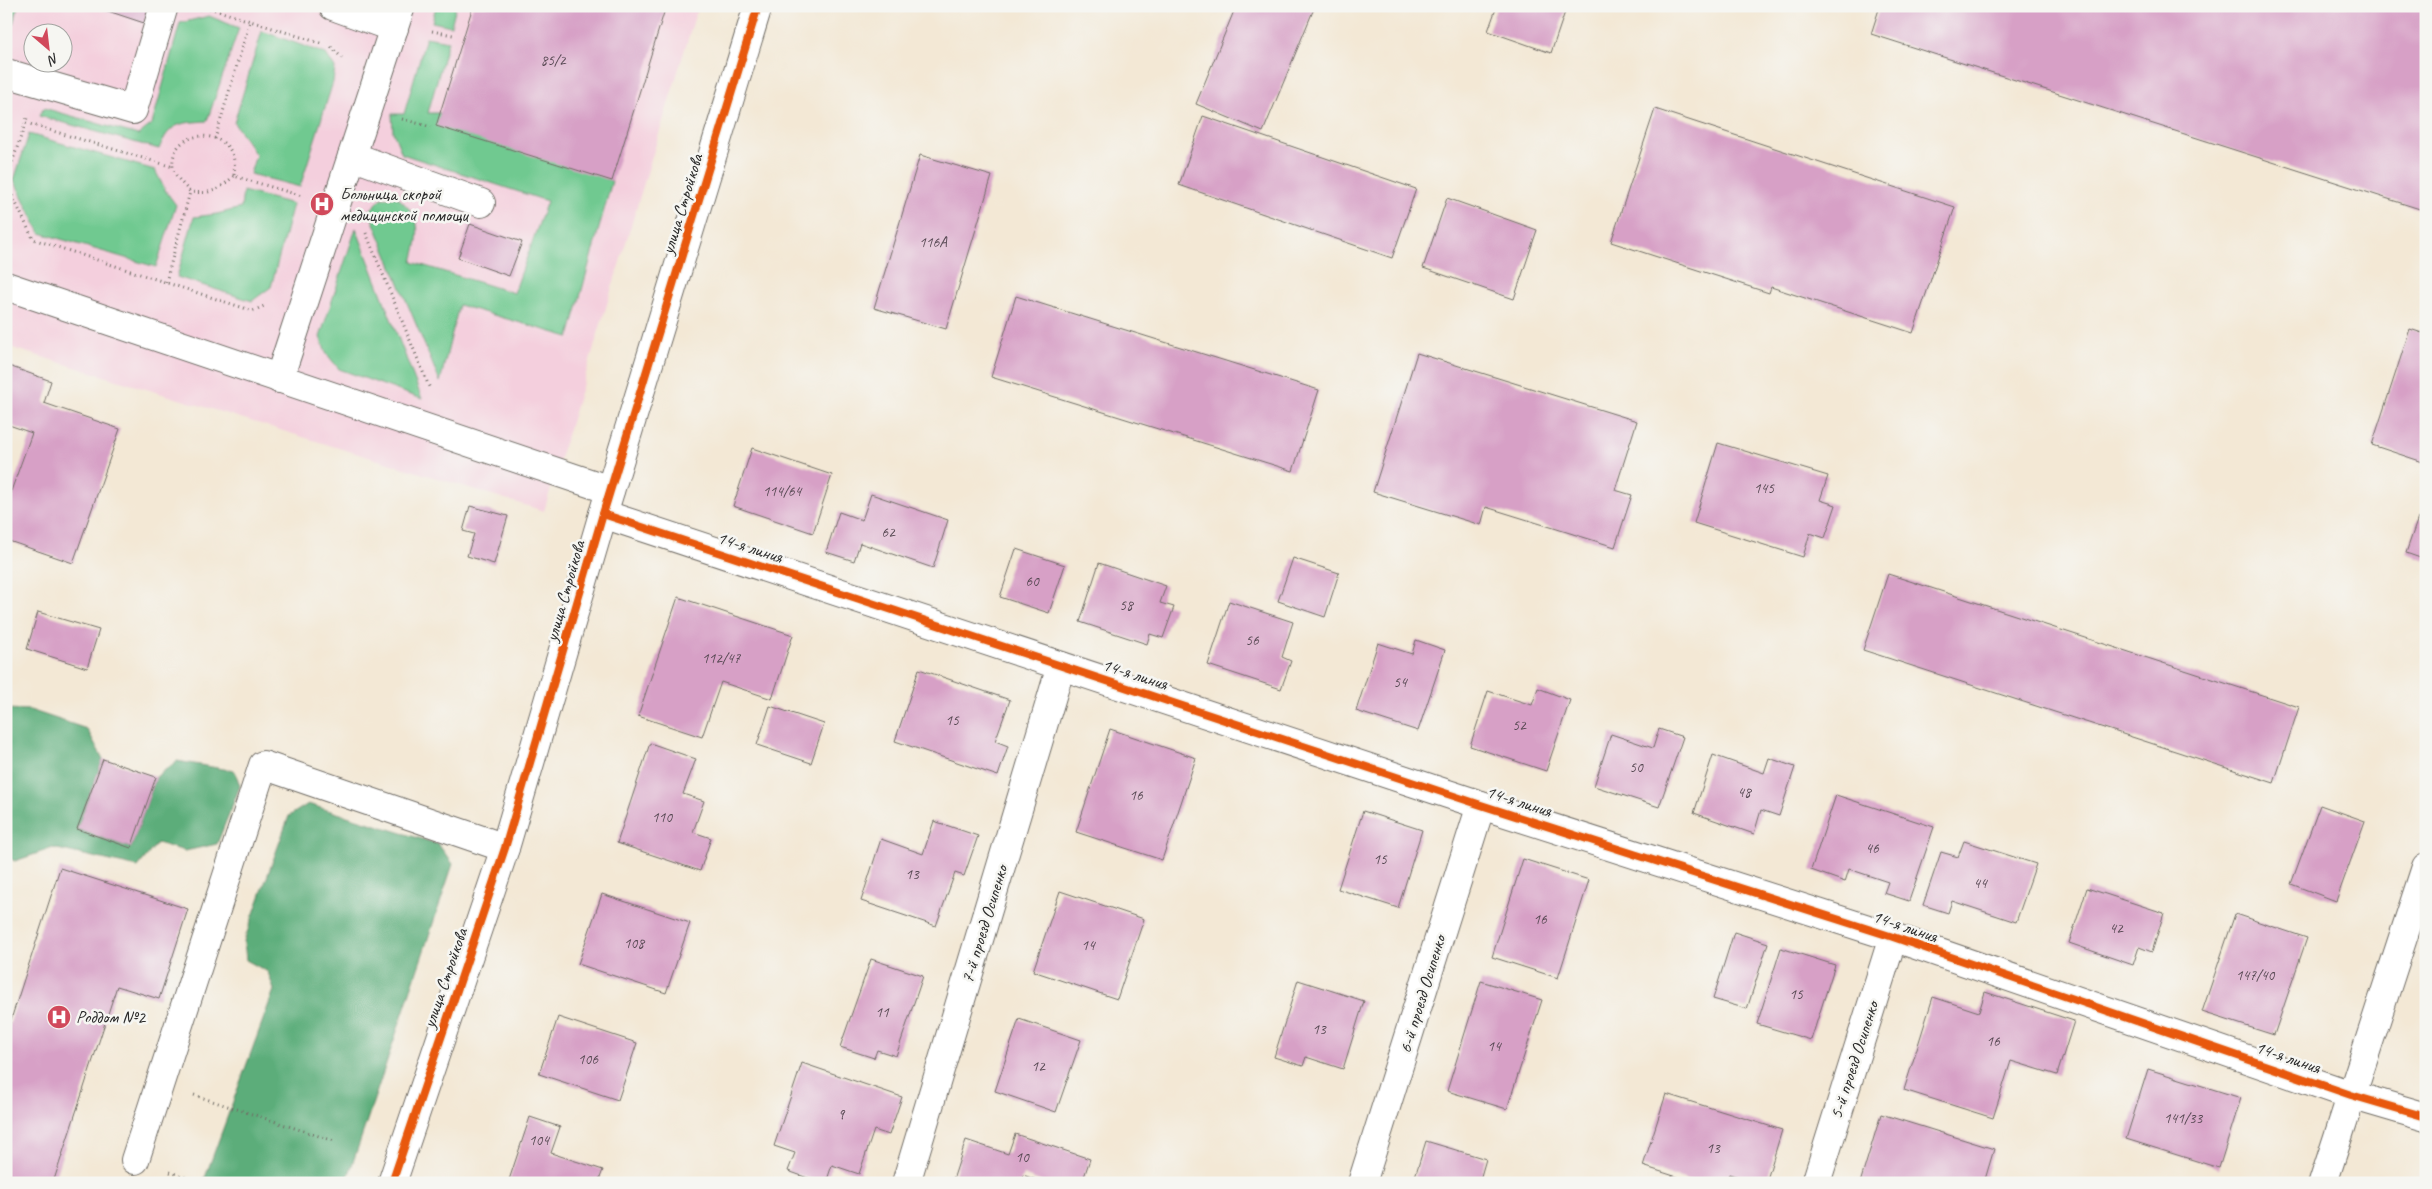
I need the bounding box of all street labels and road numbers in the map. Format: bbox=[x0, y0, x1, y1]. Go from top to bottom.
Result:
street label: улица Стройкова bbox=[656, 150, 708, 258]
street label: 14-я линия bbox=[715, 526, 787, 568]
street label: улица Стройкова bbox=[540, 536, 590, 645]
street label: 14-я линия bbox=[1100, 653, 1172, 695]
street label: 14-я линия bbox=[1484, 780, 1556, 822]
street label: 7-й проезд Осипенко bbox=[956, 861, 1013, 986]
street label: 14-я линия bbox=[1870, 905, 1942, 948]
street label: улица Стройкова bbox=[417, 924, 473, 1031]
street label: 6-й проезд Осипенко bbox=[1394, 931, 1451, 1056]
street label: 5-й проезд Осипенко bbox=[1825, 997, 1884, 1121]
street label: 14-я линия bbox=[2253, 1036, 2325, 1079]

